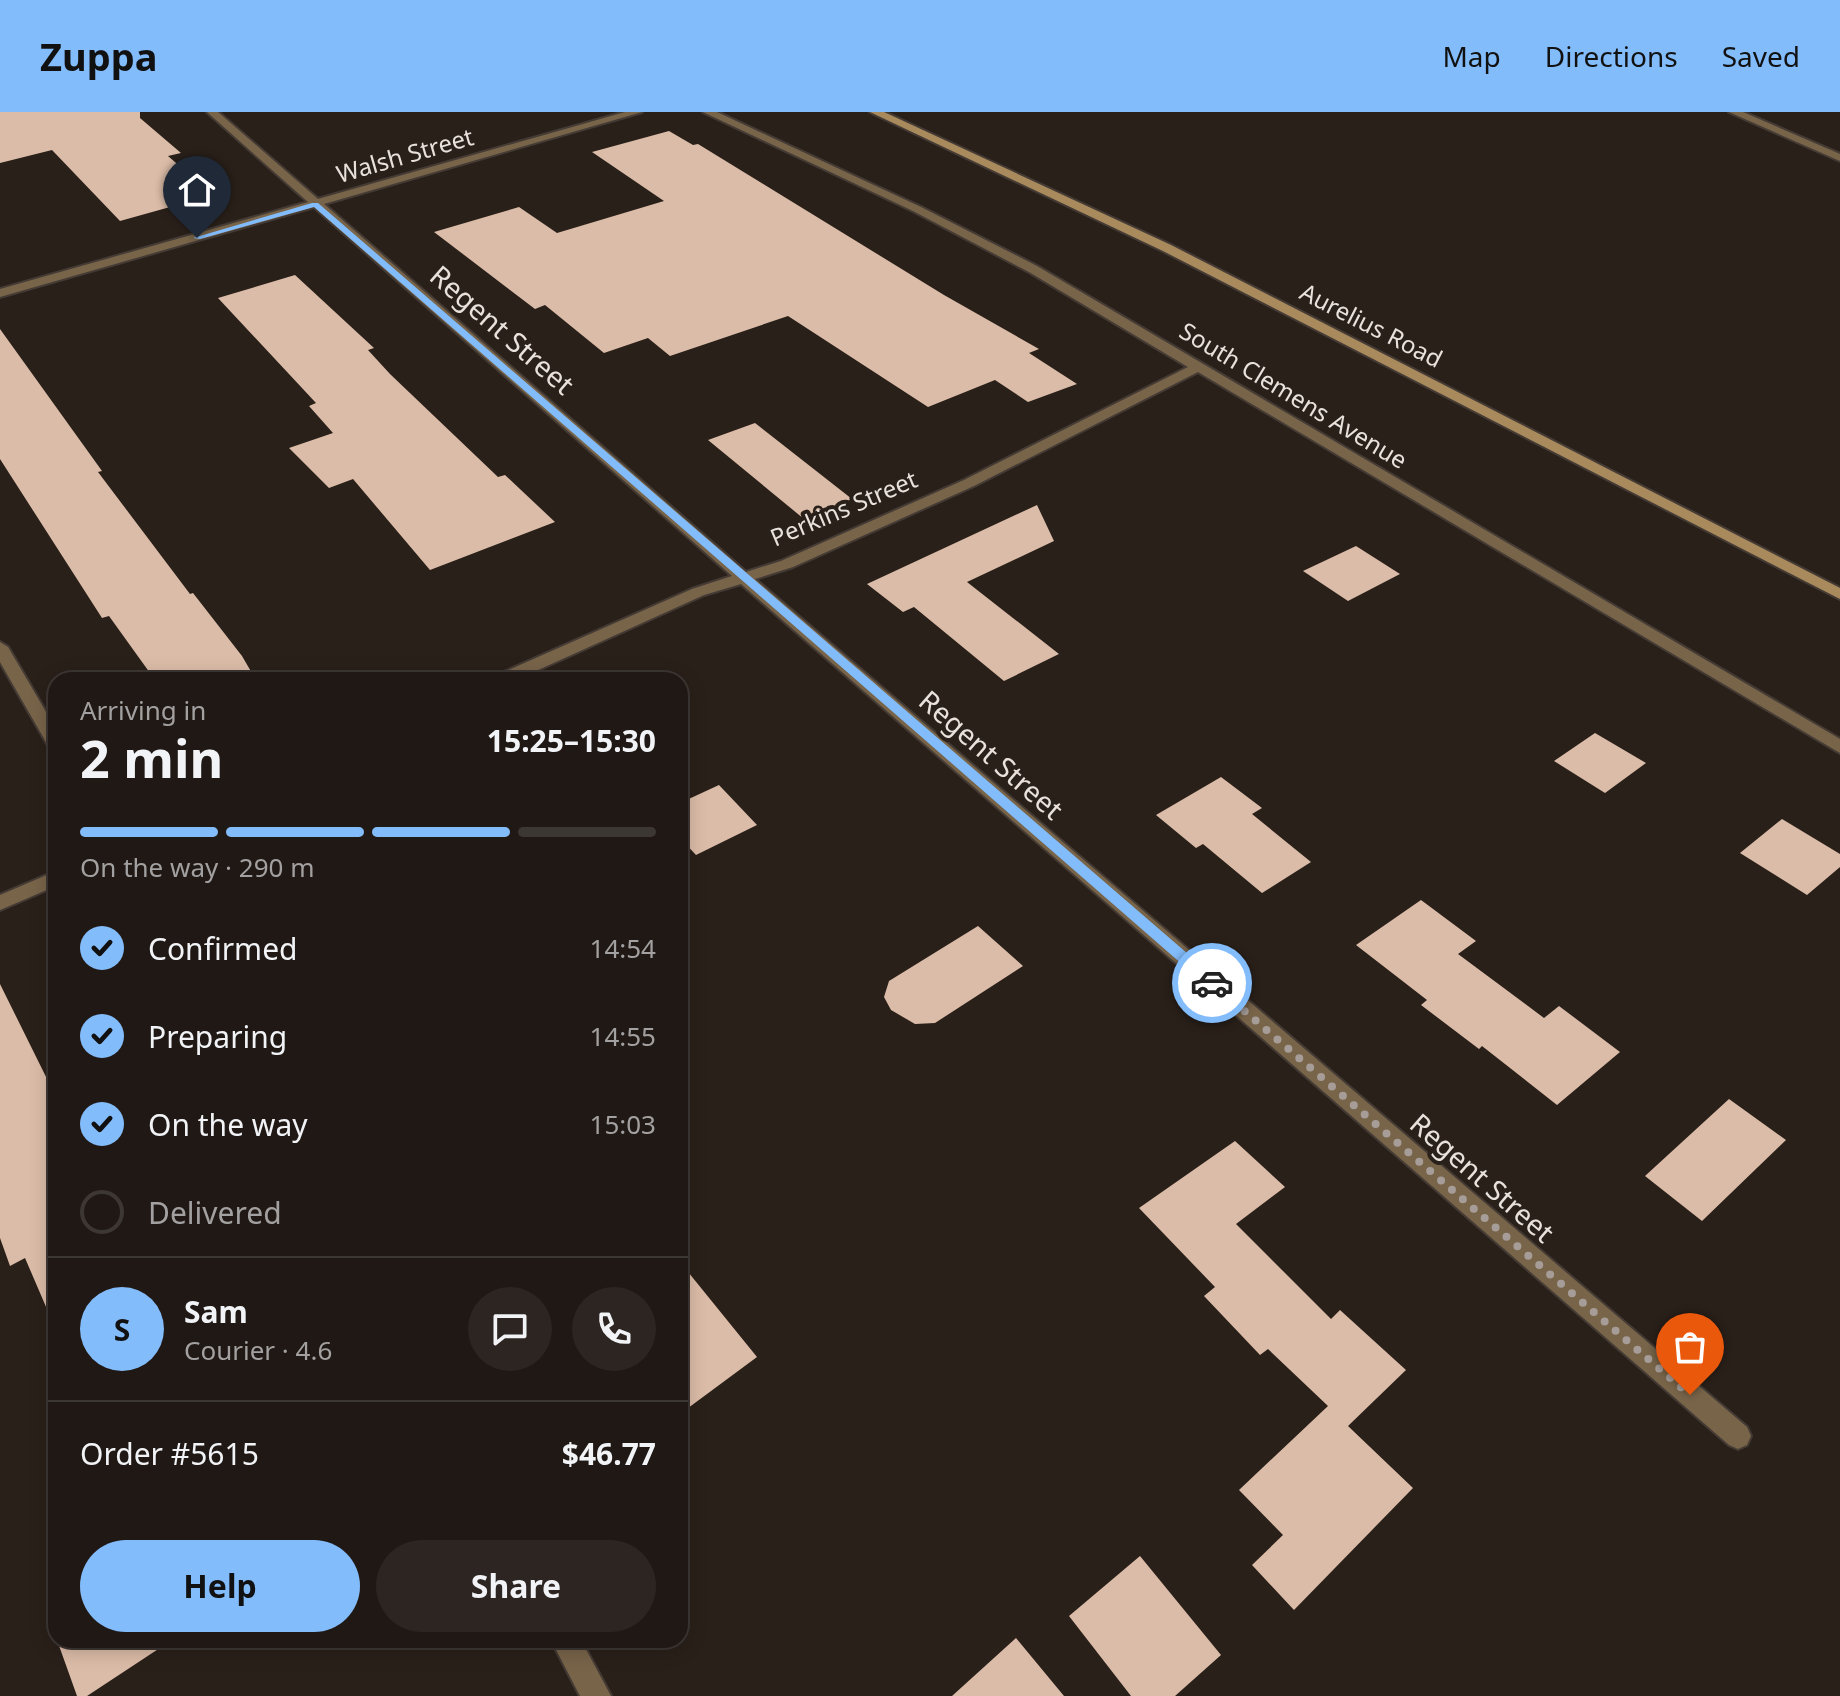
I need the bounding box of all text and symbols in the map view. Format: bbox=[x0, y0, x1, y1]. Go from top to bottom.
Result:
text: Zuppa bbox=[40, 30, 158, 82]
text: Map bbox=[1442, 37, 1501, 75]
text: Directions bbox=[1545, 37, 1678, 75]
text: Saved bbox=[1722, 37, 1800, 75]
street label: Walsh Street bbox=[332, 119, 477, 190]
pin bbox=[163, 156, 231, 238]
icon: home bbox=[175, 168, 219, 212]
street label: Regent Street bbox=[423, 256, 583, 402]
street label: Aurelius Road bbox=[1295, 275, 1449, 375]
street label: South Clemens Avenue bbox=[1174, 314, 1414, 476]
street label: Perkins Street bbox=[765, 462, 922, 553]
street label: Regent Street bbox=[912, 681, 1072, 827]
text: Arriving in bbox=[80, 692, 206, 728]
text: 15:25–15:30 bbox=[487, 720, 656, 761]
text: 2 min bbox=[80, 722, 223, 793]
text: On the way · 290 m bbox=[80, 849, 314, 885]
icon: check bbox=[80, 926, 124, 970]
text: Confirmed bbox=[148, 928, 298, 969]
text: 14:54 bbox=[590, 930, 656, 966]
courier bbox=[1172, 943, 1252, 1023]
icon: car bbox=[1190, 961, 1234, 1005]
icon: check bbox=[80, 1014, 124, 1058]
text: Preparing bbox=[148, 1016, 287, 1057]
text: 14:55 bbox=[590, 1018, 656, 1054]
icon: check bbox=[80, 1102, 124, 1146]
text: On the way bbox=[148, 1104, 308, 1145]
street label: Regent Street bbox=[1403, 1104, 1563, 1250]
text: 15:03 bbox=[590, 1106, 656, 1142]
text: Delivered bbox=[148, 1192, 282, 1233]
button: chat bbox=[468, 1287, 552, 1371]
button: phone bbox=[572, 1287, 656, 1371]
text: Sam bbox=[184, 1291, 248, 1332]
text: S bbox=[114, 1309, 130, 1350]
pin bbox=[1656, 1313, 1724, 1395]
icon: bag bbox=[1668, 1325, 1712, 1369]
text: Courier · 4.6 bbox=[184, 1332, 332, 1368]
text: Order #5615 bbox=[80, 1433, 259, 1474]
text: $46.77 bbox=[562, 1433, 656, 1474]
button: Help bbox=[80, 1540, 360, 1632]
button: Share bbox=[376, 1540, 656, 1632]

